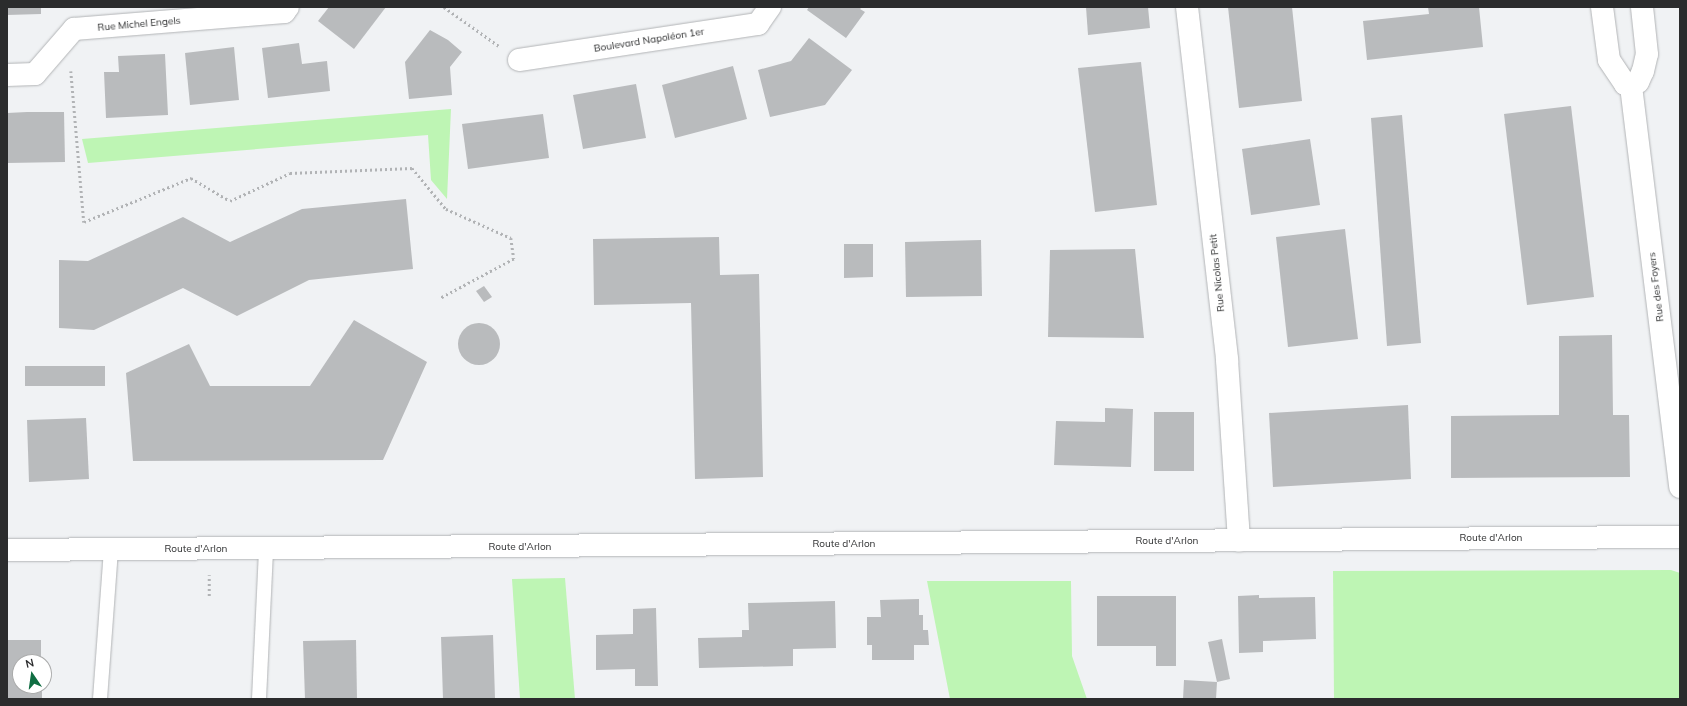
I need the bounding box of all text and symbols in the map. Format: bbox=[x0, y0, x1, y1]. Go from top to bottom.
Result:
street label: Rue Michel Engels bbox=[97, 14, 181, 34]
street label: Boulevard Napoléon 1er bbox=[593, 25, 705, 55]
street label: Rue Nicolas Petit bbox=[1207, 233, 1227, 313]
street label: Rue des Foyers bbox=[1646, 252, 1666, 322]
street label: Route d'Arlon bbox=[1460, 532, 1522, 544]
street label: Route d'Arlon bbox=[1136, 535, 1198, 547]
street label: Route d'Arlon bbox=[813, 538, 875, 550]
street label: Route d'Arlon bbox=[489, 541, 551, 553]
street label: Route d'Arlon bbox=[165, 543, 227, 555]
north arrow bbox=[12, 654, 52, 694]
text: N bbox=[24, 656, 35, 671]

